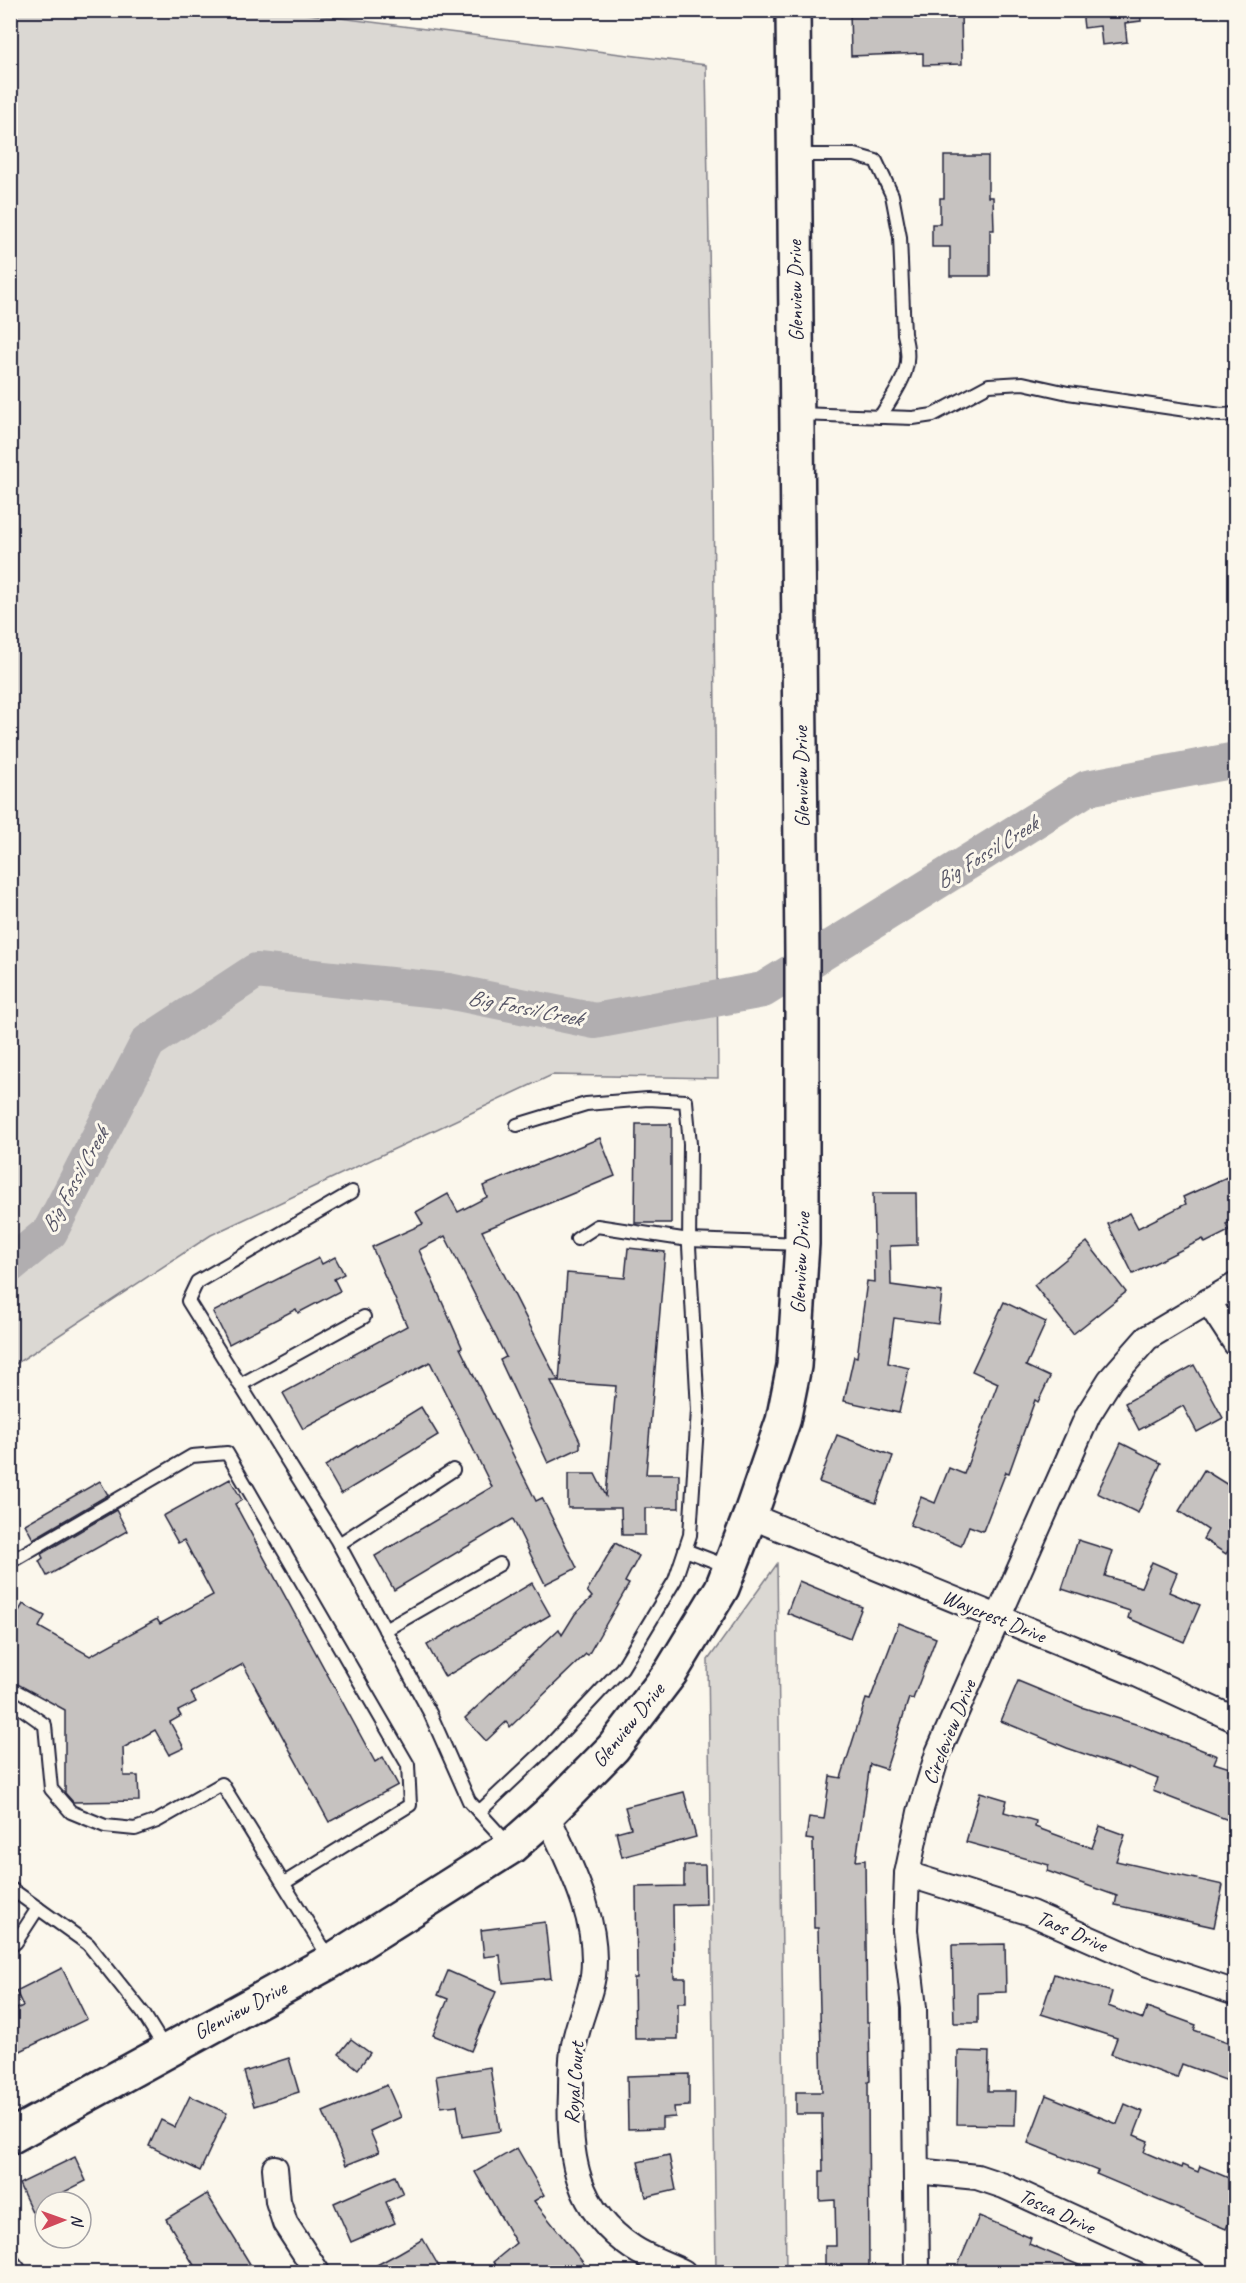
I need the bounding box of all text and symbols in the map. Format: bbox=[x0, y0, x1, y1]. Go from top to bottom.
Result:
street label: Glenview Drive bbox=[781, 239, 809, 342]
street label: Glenview Drive bbox=[787, 725, 815, 828]
water label: Big Fossil Creek bbox=[930, 808, 1046, 895]
water label: Big Fossil Creek bbox=[466, 983, 588, 1033]
water label: Big Fossil Creek bbox=[35, 1120, 117, 1238]
street label: Glenview Drive bbox=[784, 1211, 816, 1314]
street label: Waycrest Drive bbox=[938, 1583, 1052, 1649]
street label: Circleview Drive bbox=[916, 1675, 982, 1788]
street label: Glenview Drive bbox=[586, 1677, 671, 1773]
street label: Taos Drive bbox=[1033, 1904, 1113, 1959]
street label: Glenview Drive bbox=[189, 1974, 292, 2045]
street label: Royal Court bbox=[558, 2039, 590, 2125]
street label: Tosca Drive bbox=[1015, 2182, 1101, 2241]
north arrow bbox=[33, 2190, 93, 2250]
text: N bbox=[67, 2215, 87, 2228]

